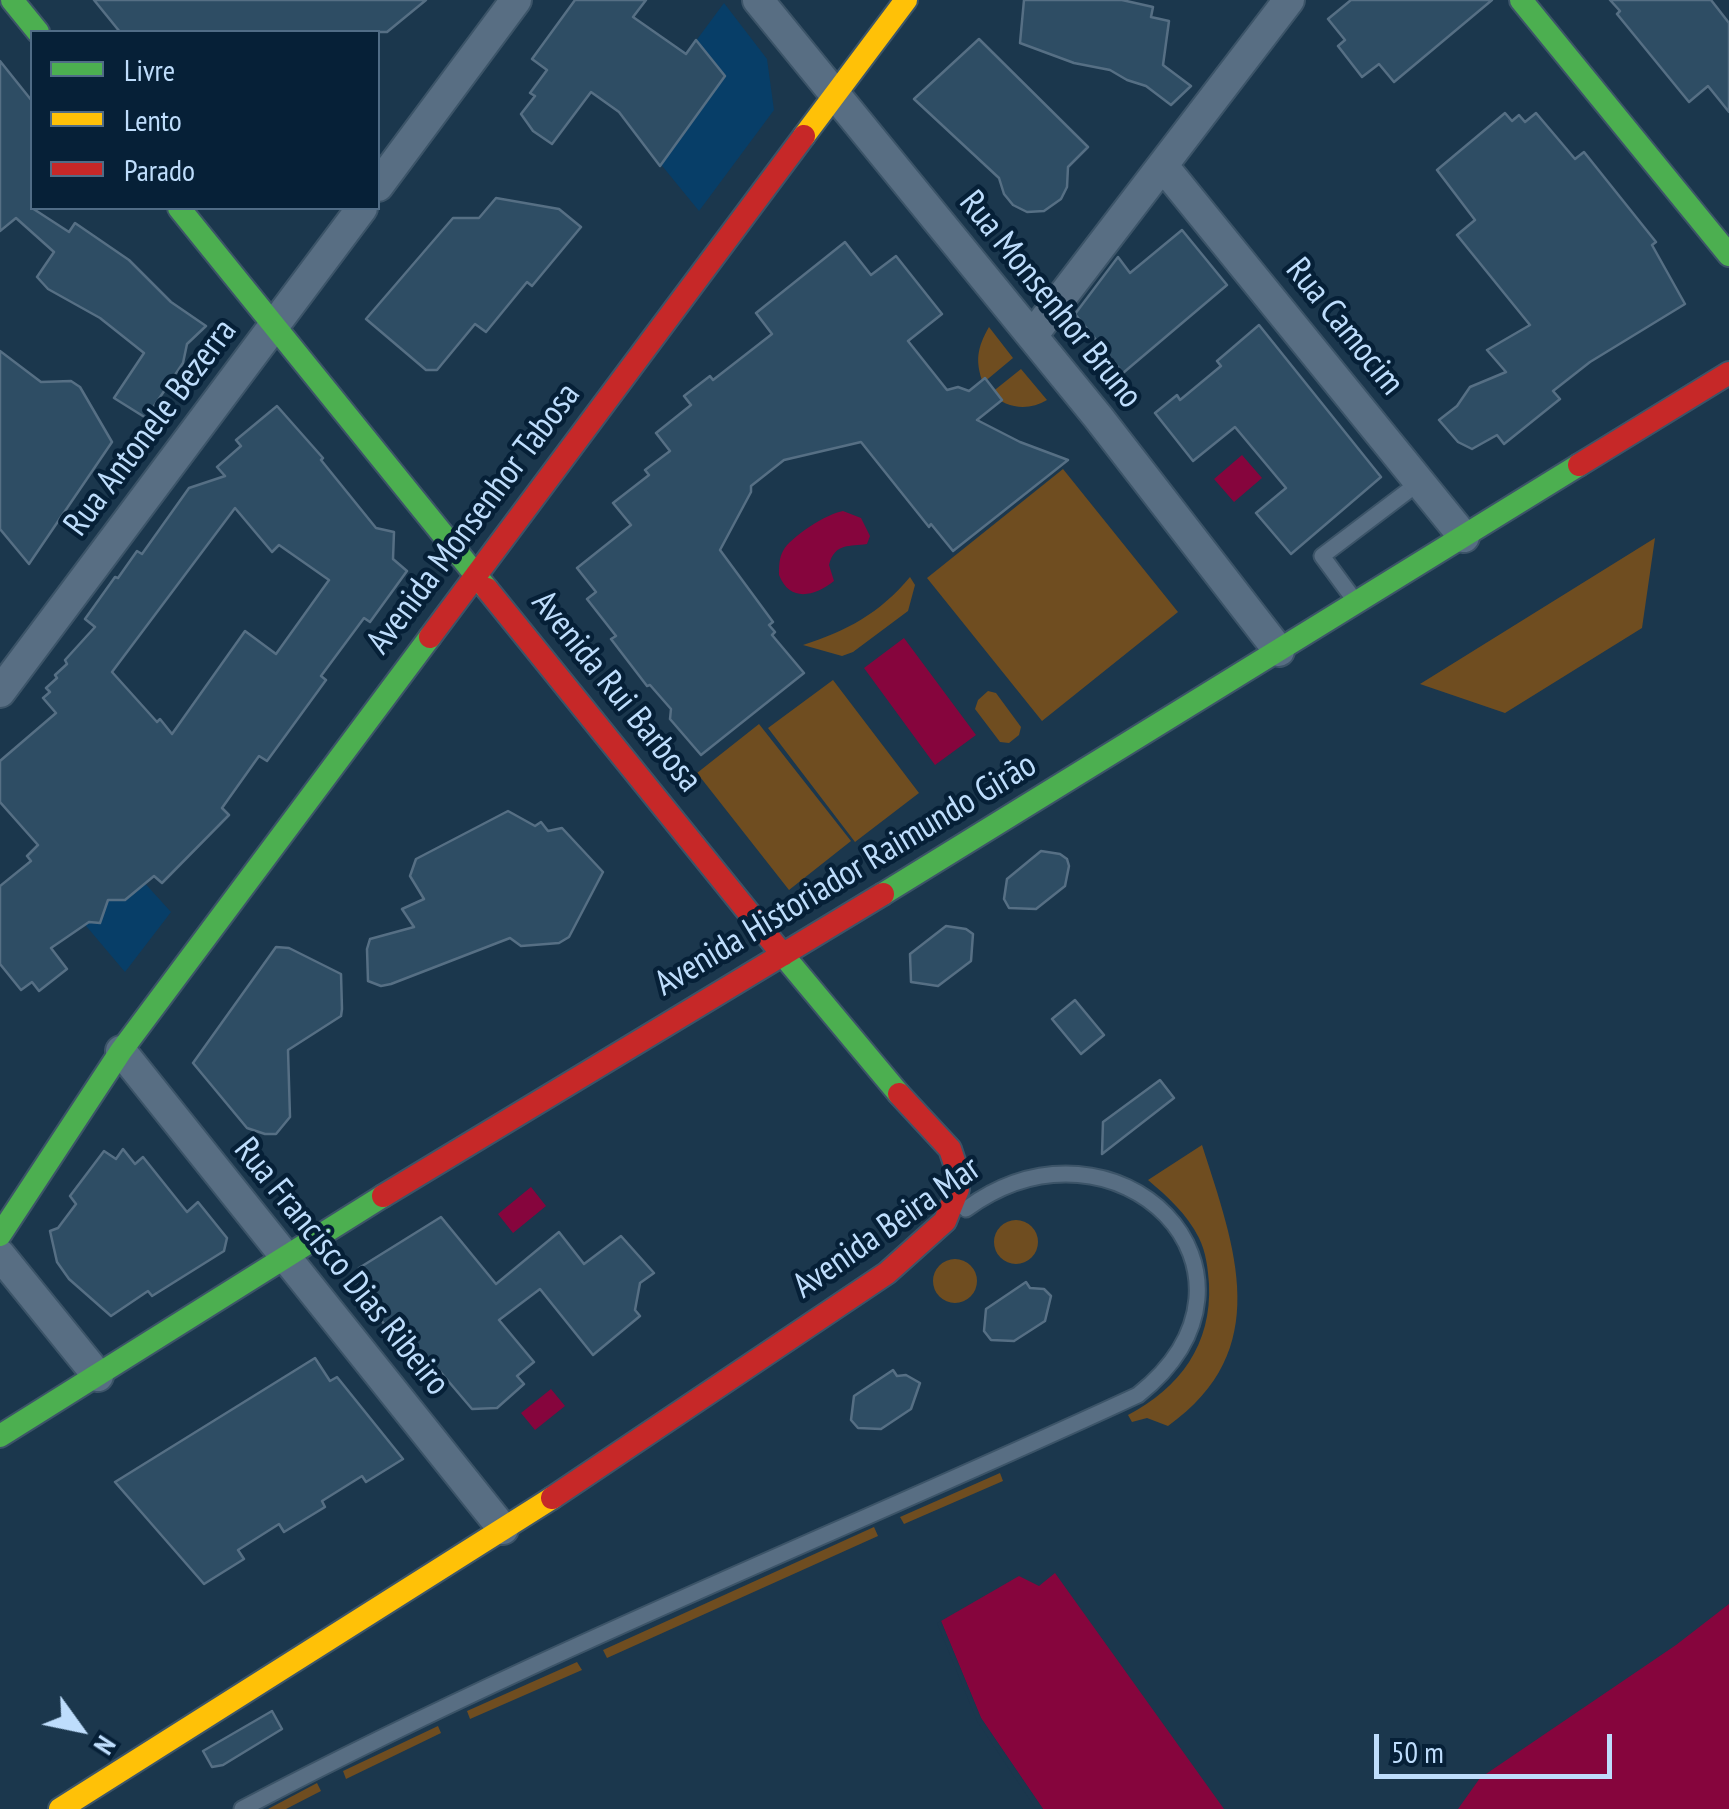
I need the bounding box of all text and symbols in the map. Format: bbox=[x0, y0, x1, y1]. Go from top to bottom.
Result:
legend bbox=[30, 30, 380, 210]
text: Livre bbox=[124, 50, 175, 89]
text: Lento bbox=[124, 100, 182, 139]
text: Parado bbox=[124, 150, 195, 189]
street label: Rua Monsenhor Bruno bbox=[950, 183, 1150, 417]
street label: Rua Camocim bbox=[1276, 250, 1412, 404]
street label: Rua Antonele Bezerra bbox=[56, 311, 246, 545]
street label: Avenida Monsenhor Tabosa bbox=[359, 375, 589, 663]
street label: Avenida Rui Barbosa bbox=[522, 583, 710, 801]
street label: Avenida Historiador Raimundo Girão bbox=[648, 744, 1044, 1006]
street label: Rua Francisco Dias Ribeiro bbox=[224, 1130, 458, 1404]
street label: Avenida Beira Mar bbox=[785, 1148, 989, 1308]
north arrow bbox=[30, 1679, 130, 1779]
scale bar bbox=[1379, 1714, 1616, 1776]
text: N bbox=[86, 1729, 125, 1762]
text: 50 m bbox=[1391, 1732, 1444, 1771]

